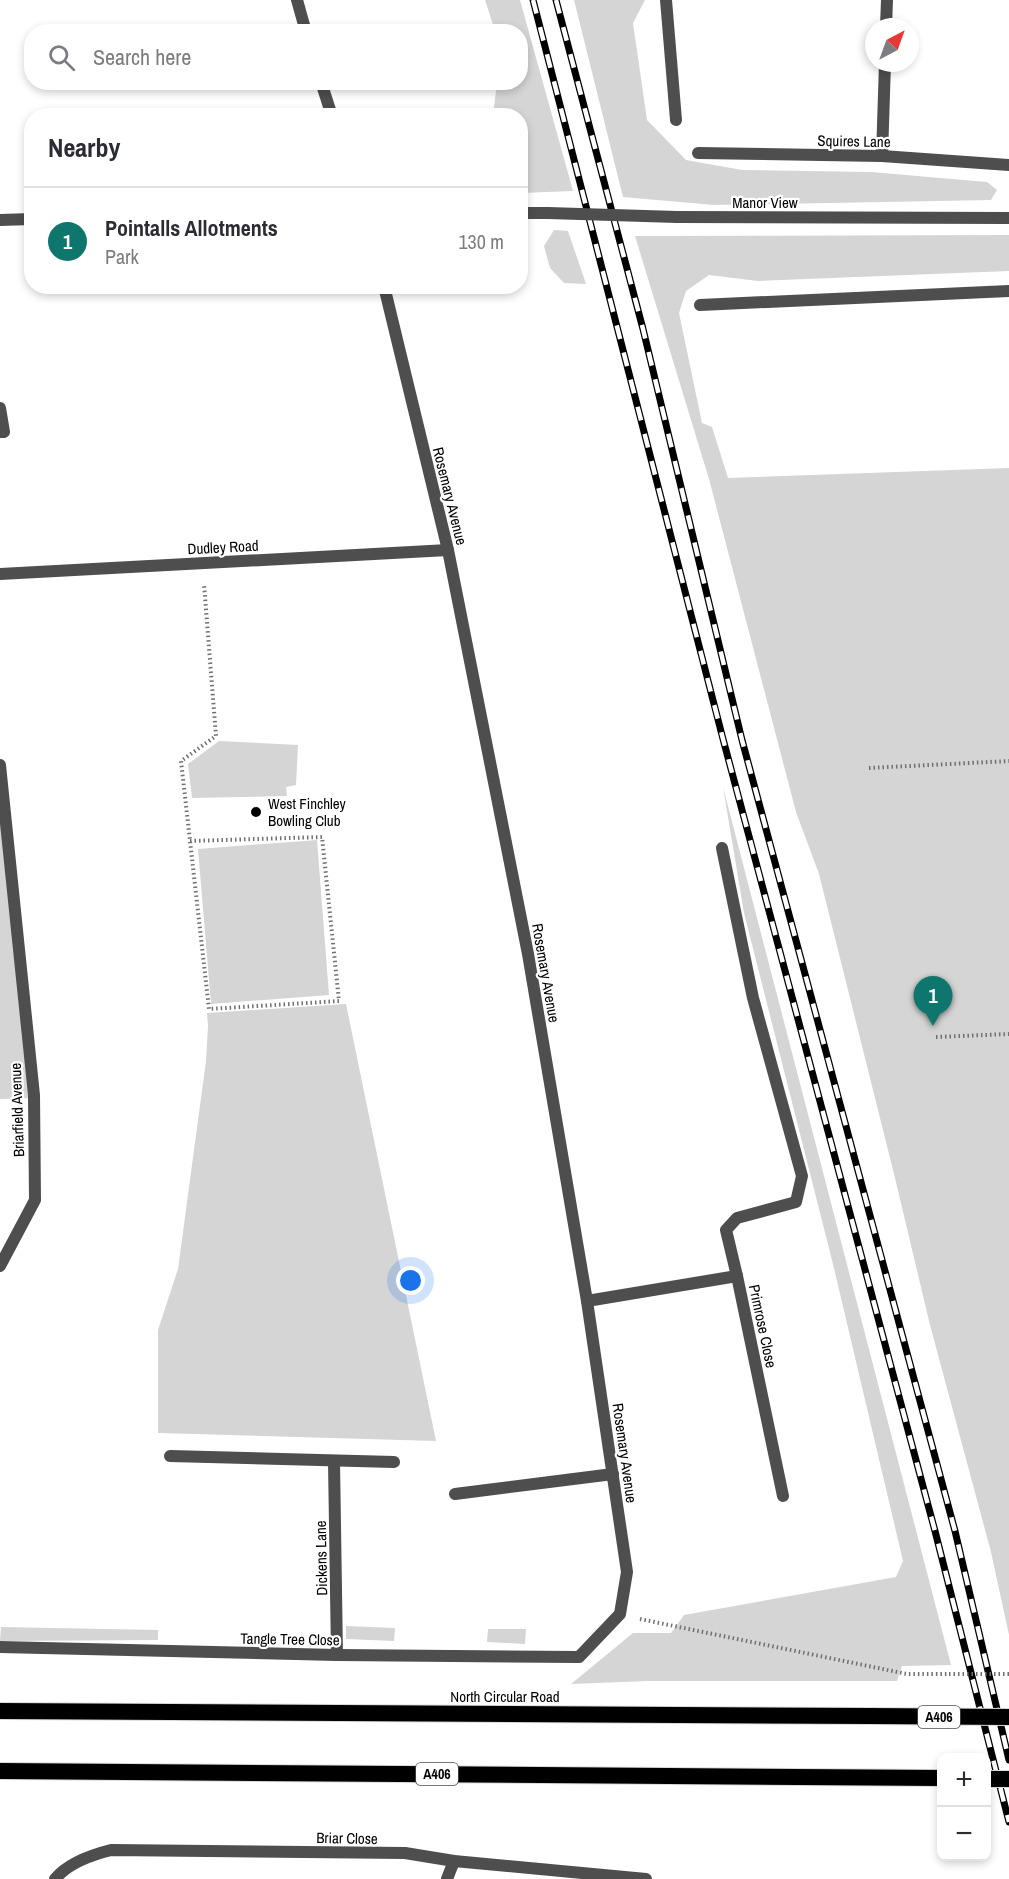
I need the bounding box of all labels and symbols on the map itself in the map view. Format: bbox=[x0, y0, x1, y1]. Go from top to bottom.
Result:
north arrow bbox=[865, 18, 919, 72]
street label: Squires Lane bbox=[817, 130, 891, 152]
street label: Manor View bbox=[732, 192, 798, 213]
street label: Rosemary Avenue bbox=[428, 445, 472, 547]
street label: Dudley Road bbox=[187, 535, 259, 559]
place label: West Finchley Bowling Club bbox=[268, 793, 347, 831]
marker: West Finchley Bowling Club bbox=[249, 805, 263, 819]
street label: Rosemary Avenue bbox=[527, 922, 565, 1024]
pin: 1 bbox=[914, 976, 952, 1026]
street label: Briarfield Avenue bbox=[5, 1062, 29, 1157]
your location bbox=[396, 1266, 425, 1295]
street label: Primrose Close bbox=[744, 1282, 782, 1370]
street label: Rosemary Avenue bbox=[608, 1402, 642, 1504]
street label: Dickens Lane bbox=[310, 1520, 332, 1596]
street label: Tangle Tree Close bbox=[240, 1628, 340, 1650]
street label: North Circular Road bbox=[450, 1686, 560, 1707]
road number: A406 bbox=[918, 1706, 960, 1728]
road number: A406 bbox=[416, 1763, 458, 1785]
street label: Briar Close bbox=[316, 1827, 378, 1849]

